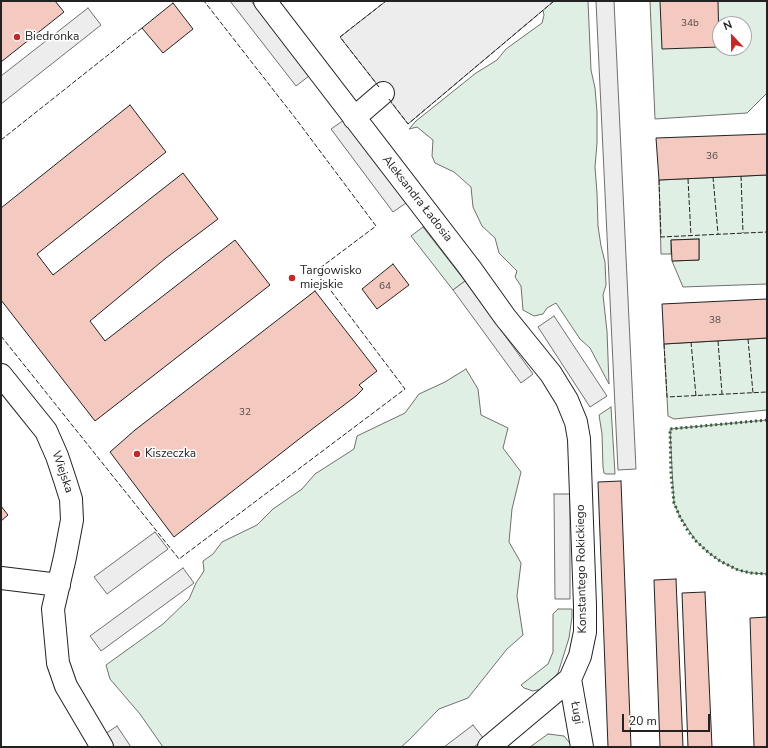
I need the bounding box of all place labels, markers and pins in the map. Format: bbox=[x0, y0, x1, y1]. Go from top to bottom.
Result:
place label: Biedronka bbox=[25, 30, 79, 44]
marker: Biedronka bbox=[12, 32, 22, 42]
place label: Targowisko miejskie bbox=[300, 264, 362, 292]
marker: Targowisko miejskie bbox=[287, 273, 297, 283]
place label: Kiszeczka bbox=[145, 447, 196, 461]
marker: Kiszeczka bbox=[132, 449, 142, 459]

